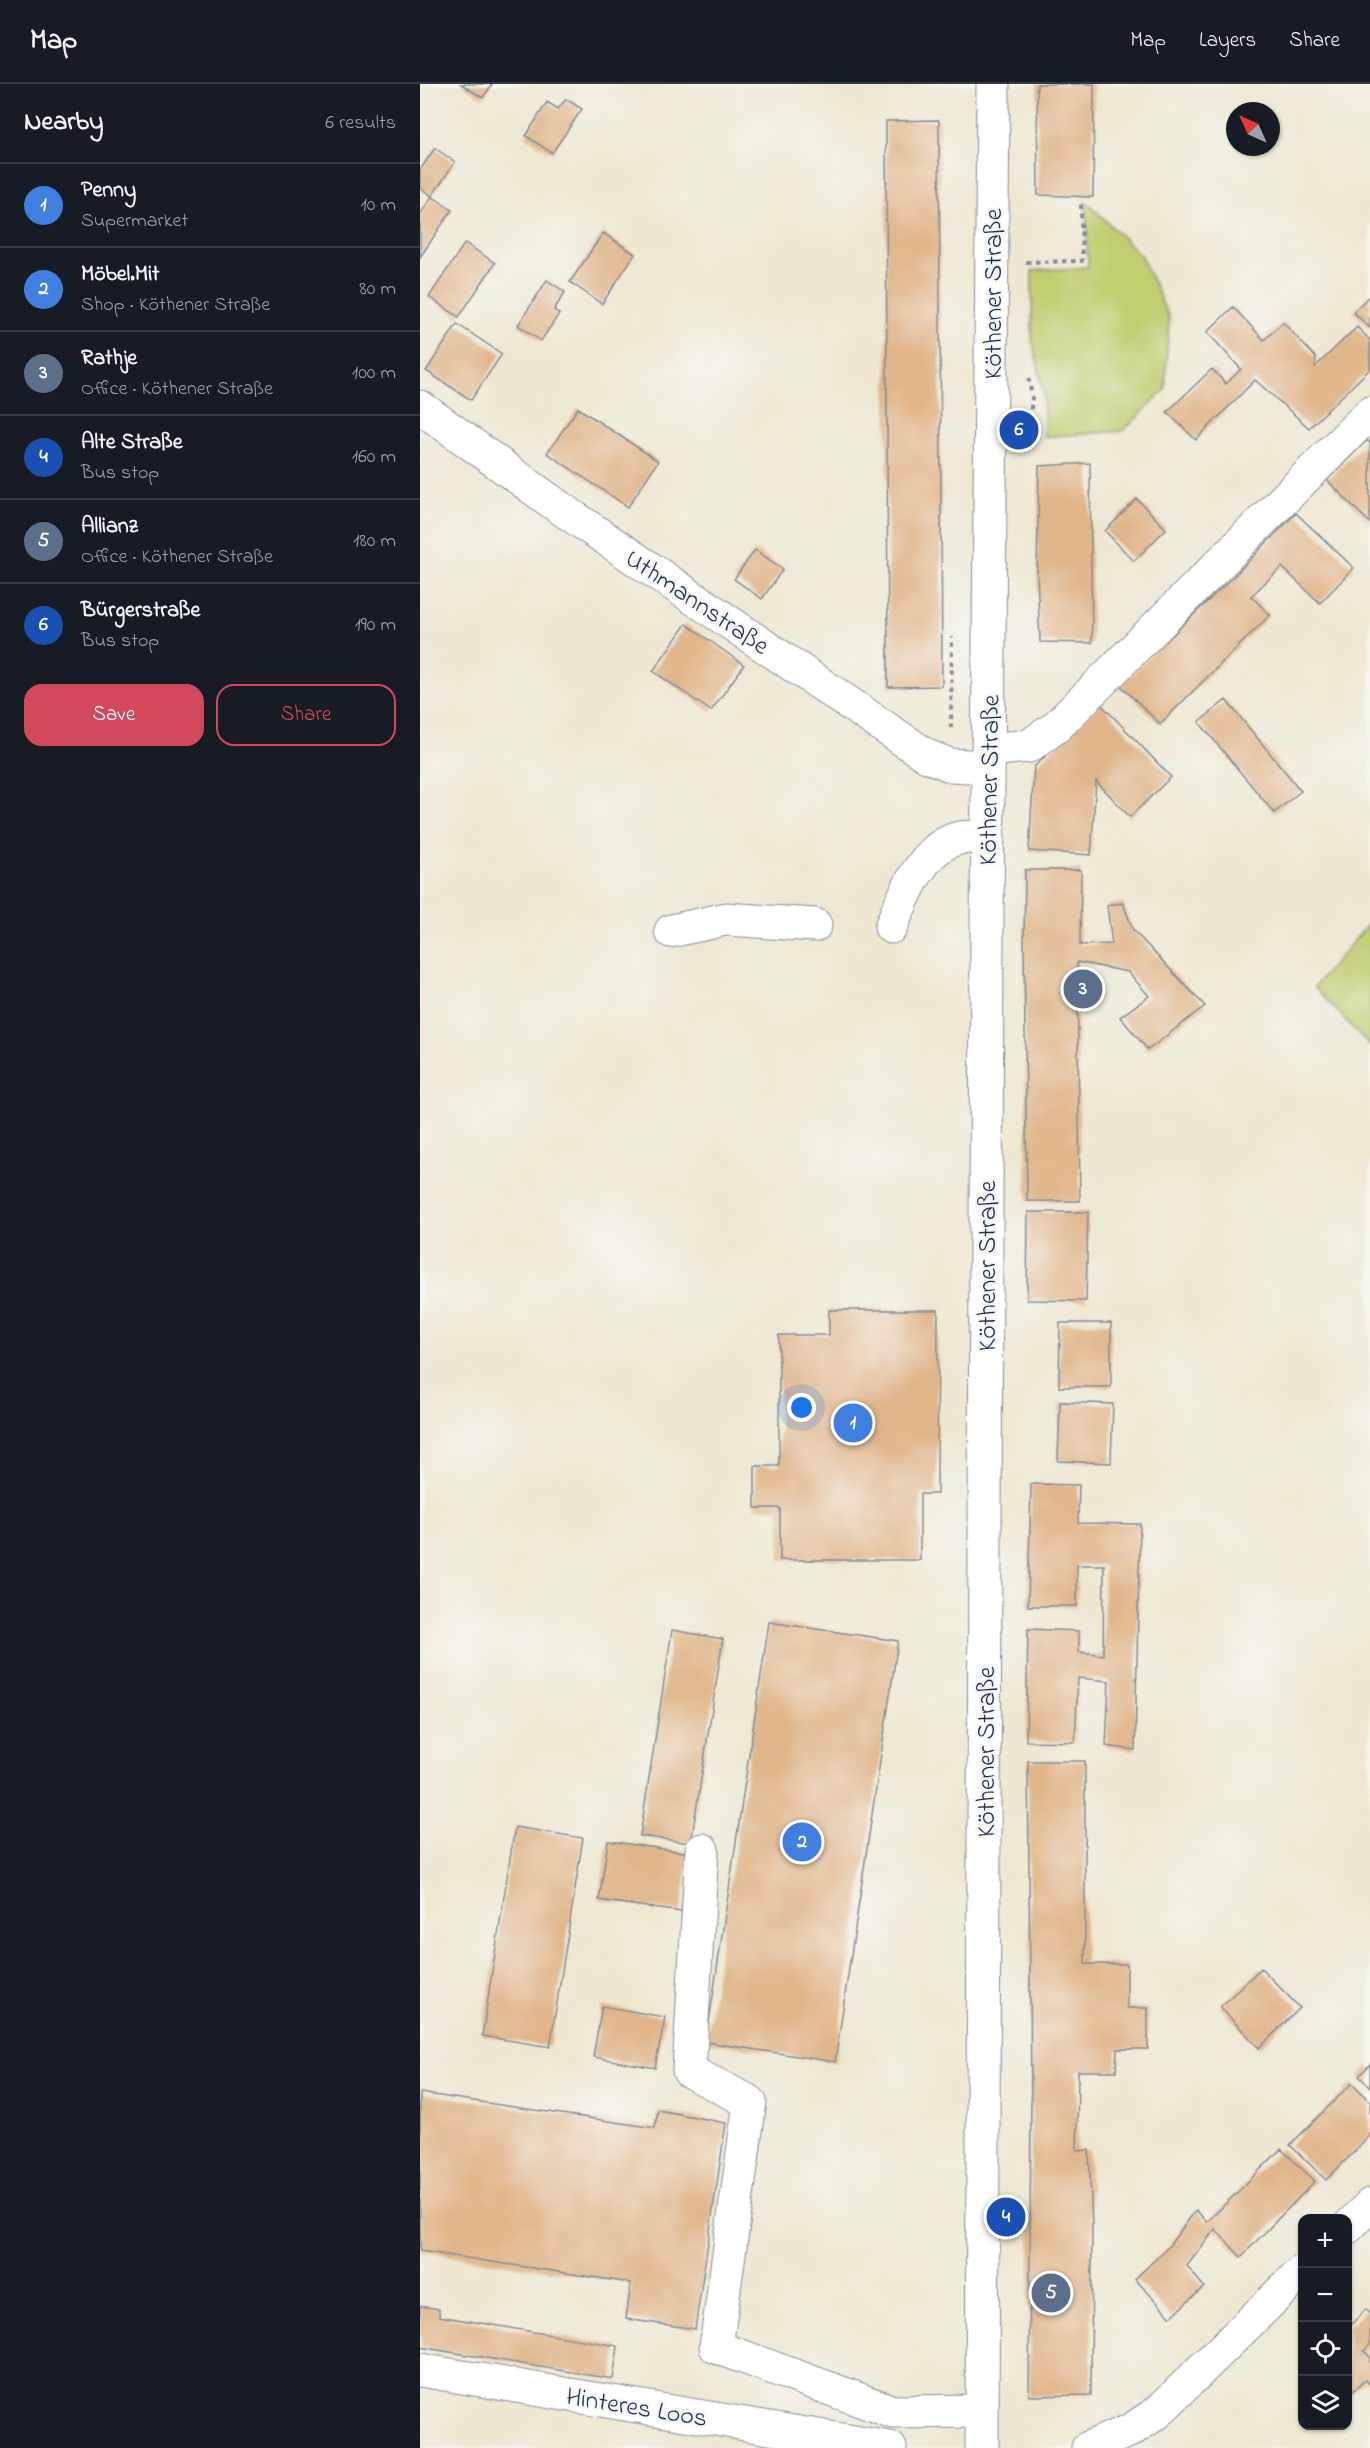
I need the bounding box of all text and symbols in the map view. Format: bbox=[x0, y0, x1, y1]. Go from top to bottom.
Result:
text: Map bbox=[30, 21, 77, 62]
text: Map bbox=[1130, 26, 1166, 56]
text: Layers bbox=[1199, 26, 1256, 56]
text: Share bbox=[1289, 26, 1340, 56]
north arrow bbox=[1226, 102, 1280, 156]
text: Nearby bbox=[24, 104, 103, 142]
text: 6 results bbox=[325, 109, 396, 138]
text: Penny bbox=[81, 175, 136, 207]
text: 1 bbox=[40, 191, 47, 220]
text: 10 m bbox=[360, 191, 396, 220]
text: Supermarket bbox=[81, 207, 188, 236]
street label: Köthener Straße bbox=[976, 208, 1014, 379]
text: Möbel.Mit bbox=[81, 259, 160, 291]
text: 2 bbox=[39, 275, 48, 304]
text: 80 m bbox=[359, 275, 396, 304]
text: Shop · Köthener Straße bbox=[81, 291, 270, 320]
text: Rathje bbox=[81, 343, 137, 375]
text: 3 bbox=[39, 359, 48, 388]
text: 100 m bbox=[352, 359, 396, 388]
text: Office · Köthener Straße bbox=[81, 375, 273, 404]
pin: 6 bbox=[1000, 408, 1038, 452]
text: Alte Straße bbox=[81, 427, 183, 459]
text: 4 bbox=[39, 443, 48, 472]
text: 160 m bbox=[352, 443, 396, 472]
text: Bus stop bbox=[81, 459, 159, 488]
text: Allianz bbox=[81, 511, 138, 543]
text: 5 bbox=[38, 527, 49, 556]
text: 180 m bbox=[353, 527, 396, 556]
street label: Uthmannstraße bbox=[617, 541, 776, 666]
text: Office · Köthener Straße bbox=[81, 543, 273, 572]
text: Bürgerstraße bbox=[81, 595, 200, 627]
text: 6 bbox=[39, 611, 48, 640]
text: 190 m bbox=[354, 611, 396, 640]
text: Bus stop bbox=[81, 627, 159, 656]
button: Save bbox=[24, 684, 204, 746]
button: Share bbox=[216, 684, 396, 746]
street label: Köthener Straße bbox=[971, 694, 1011, 866]
pin: 3 bbox=[1064, 966, 1102, 1012]
street label: Köthener Straße bbox=[970, 1180, 1008, 1351]
your location bbox=[787, 1393, 816, 1422]
pin: 1 bbox=[834, 1400, 872, 1446]
street label: Köthener Straße bbox=[969, 1666, 1007, 1837]
pin: 2 bbox=[782, 1820, 821, 1864]
pin: 4 bbox=[986, 2194, 1026, 2240]
map controls bbox=[1298, 2214, 1352, 2430]
button: + bbox=[1298, 2214, 1352, 2268]
button: − bbox=[1298, 2268, 1352, 2322]
pin: 5 bbox=[1032, 2270, 1070, 2316]
button: locate bbox=[1298, 2322, 1352, 2376]
button: layers bbox=[1298, 2376, 1352, 2430]
street label: Hinteres Loos bbox=[563, 2379, 710, 2439]

